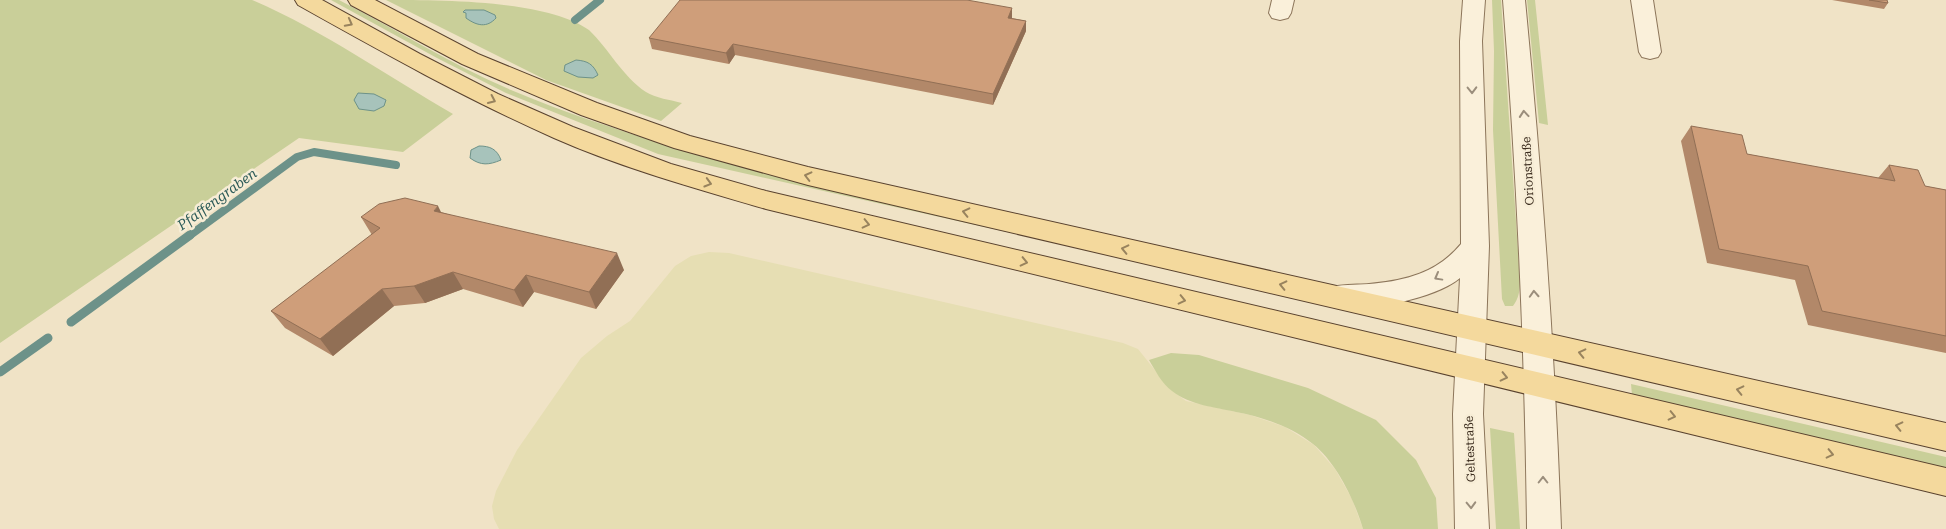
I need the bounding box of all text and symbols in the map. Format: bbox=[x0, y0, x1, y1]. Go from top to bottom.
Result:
one-way arrow bbox=[344, 17, 353, 27]
one-way arrow bbox=[1467, 86, 1477, 94]
one-way arrow bbox=[487, 94, 496, 104]
one-way arrow bbox=[1519, 110, 1530, 118]
street label: Orionstraße bbox=[1519, 136, 1537, 206]
water label: Pfaffengraben bbox=[173, 165, 260, 234]
one-way arrow bbox=[804, 171, 812, 181]
one-way arrow bbox=[704, 178, 712, 188]
one-way arrow bbox=[962, 207, 971, 218]
one-way arrow bbox=[861, 218, 870, 229]
one-way arrow bbox=[1120, 244, 1129, 254]
one-way arrow bbox=[1019, 256, 1028, 267]
one-way arrow bbox=[1435, 271, 1444, 281]
one-way arrow bbox=[1279, 280, 1288, 291]
one-way arrow bbox=[1529, 289, 1540, 297]
one-way arrow bbox=[1177, 294, 1186, 305]
one-way arrow bbox=[1578, 348, 1586, 359]
one-way arrow bbox=[1500, 371, 1508, 382]
one-way arrow bbox=[1736, 385, 1745, 396]
one-way arrow bbox=[1667, 410, 1676, 421]
street label: Geltestraße bbox=[1462, 415, 1478, 482]
one-way arrow bbox=[1894, 421, 1903, 432]
one-way arrow bbox=[1825, 448, 1834, 459]
one-way arrow bbox=[1537, 476, 1548, 484]
one-way arrow bbox=[1466, 501, 1477, 509]

